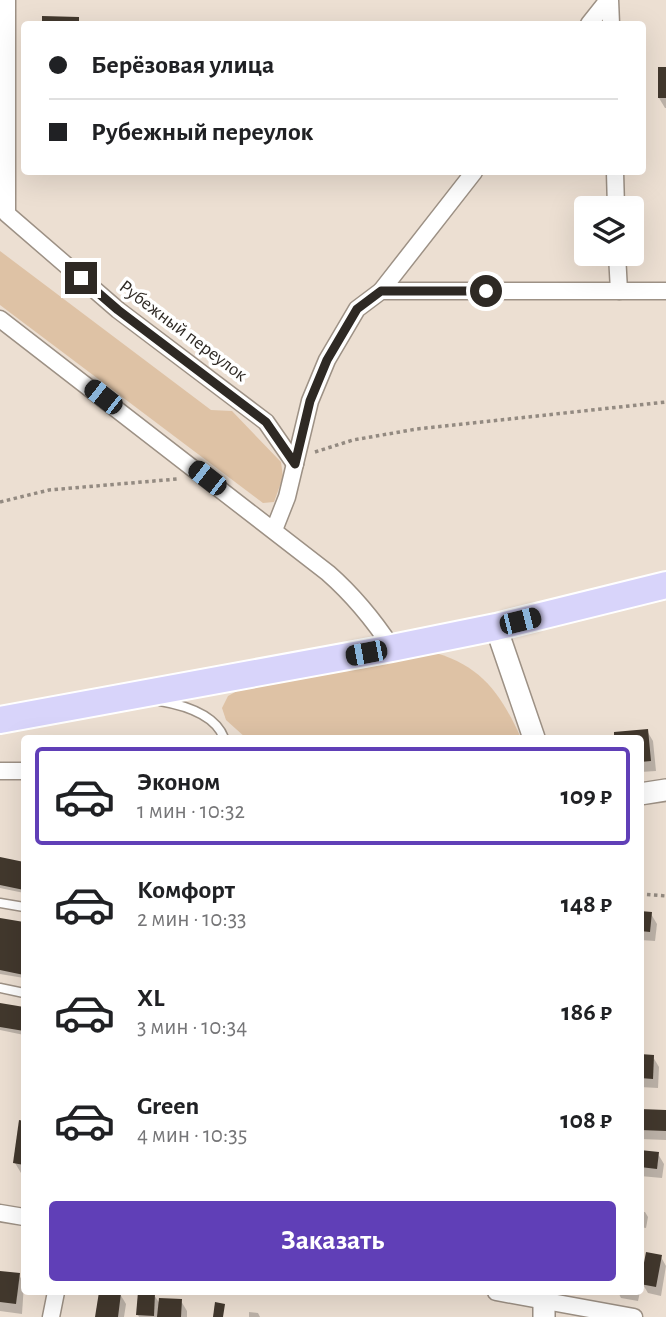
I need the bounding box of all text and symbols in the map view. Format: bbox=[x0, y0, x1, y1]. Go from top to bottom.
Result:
text: Берёзовая улица bbox=[91, 52, 274, 78]
text: Рубежный переулок bbox=[91, 119, 313, 145]
map controls bbox=[574, 196, 644, 266]
button: layers bbox=[574, 196, 644, 266]
route end bbox=[65, 262, 97, 294]
route start bbox=[470, 275, 502, 307]
street label: Рубежный переулок bbox=[115, 277, 251, 385]
car bbox=[80, 376, 127, 418]
car bbox=[184, 457, 231, 499]
car bbox=[498, 606, 543, 636]
car bbox=[344, 639, 389, 667]
icon: car bbox=[53, 765, 116, 828]
text: Эконом bbox=[137, 769, 220, 795]
text: 109 ₽ bbox=[560, 783, 612, 809]
text: 1 мин · 10:32 bbox=[137, 800, 245, 823]
icon: car bbox=[53, 873, 116, 936]
text: Комфорт bbox=[137, 877, 235, 903]
text: 148 ₽ bbox=[561, 891, 612, 917]
text: 2 мин · 10:33 bbox=[137, 908, 247, 931]
icon: car bbox=[53, 981, 116, 1044]
text: XL bbox=[137, 985, 164, 1011]
text: 186 ₽ bbox=[561, 999, 612, 1025]
text: 3 мин · 10:34 bbox=[137, 1016, 247, 1039]
icon: car bbox=[53, 1089, 116, 1152]
text: Green bbox=[137, 1093, 199, 1119]
text: 108 ₽ bbox=[560, 1107, 612, 1133]
text: 4 мин · 10:35 bbox=[137, 1124, 247, 1147]
button: Заказать bbox=[49, 1201, 616, 1281]

